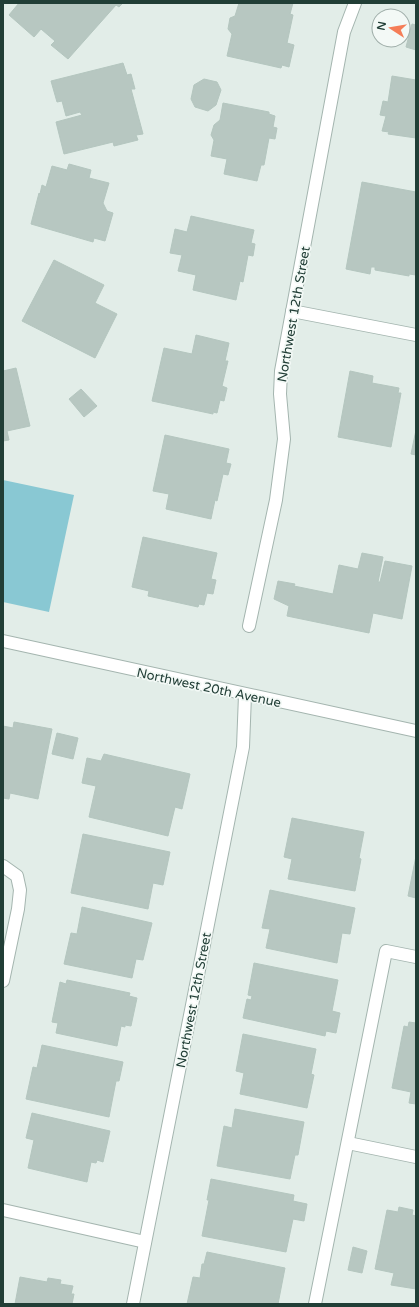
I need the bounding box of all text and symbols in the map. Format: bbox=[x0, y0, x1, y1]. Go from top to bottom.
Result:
north arrow bbox=[371, 8, 411, 48]
text: N bbox=[374, 20, 389, 32]
street label: Northwest 12th Street bbox=[274, 245, 314, 383]
street label: Northwest 20th Avenue bbox=[135, 665, 282, 711]
street label: Northwest 12th Street bbox=[173, 931, 215, 1069]

